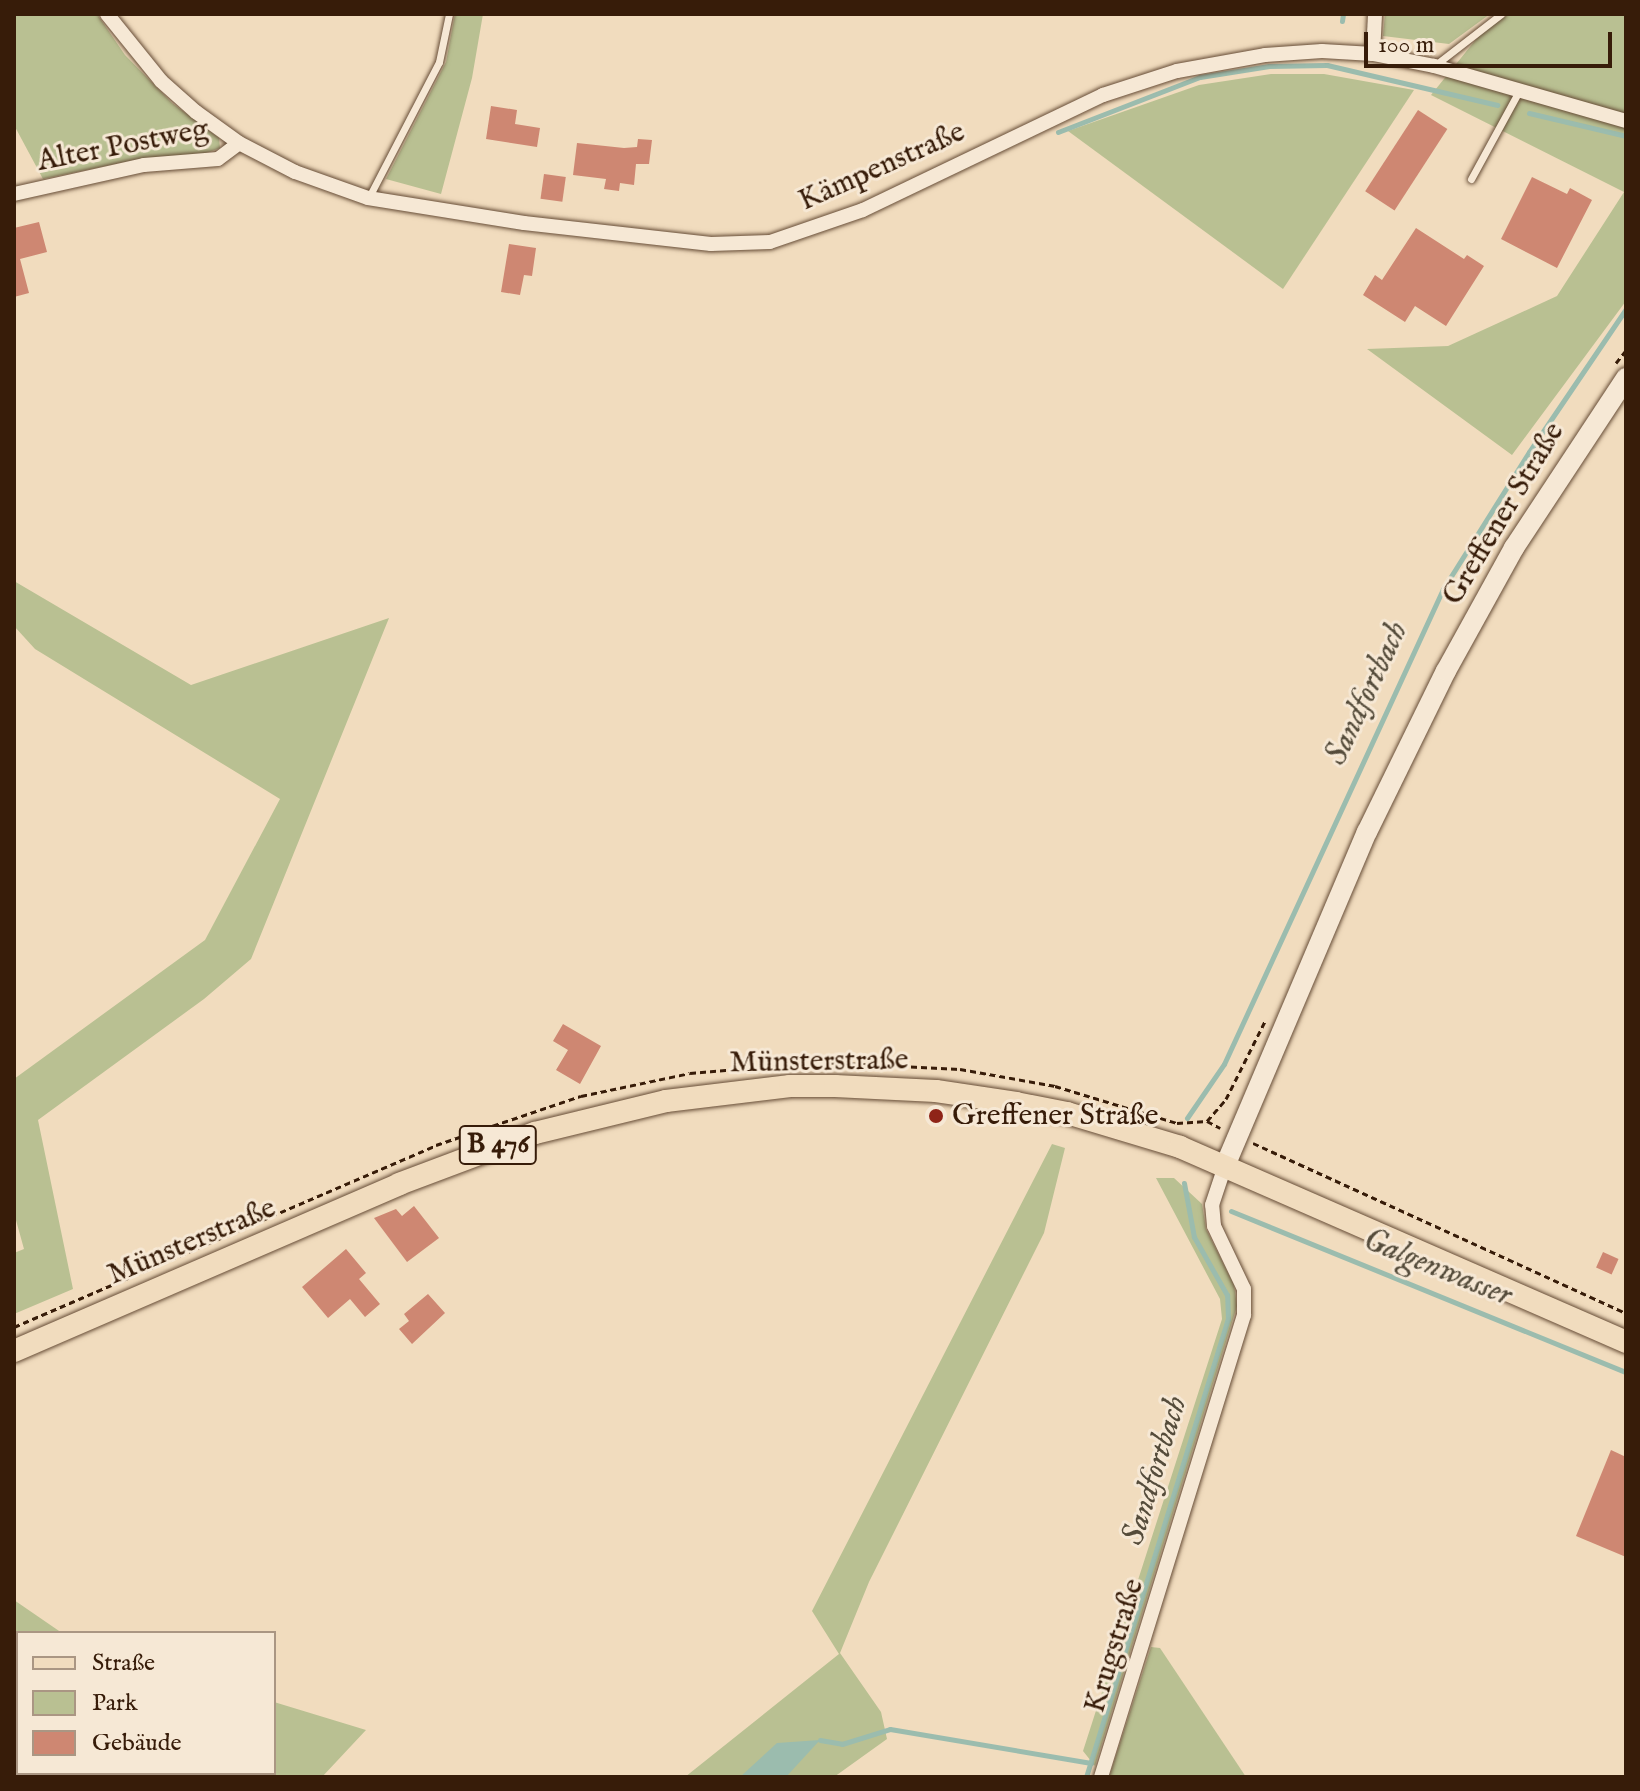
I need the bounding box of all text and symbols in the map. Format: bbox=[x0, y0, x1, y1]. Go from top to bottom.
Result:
scale bar bbox=[1368, 16, 1616, 66]
text: 100 m bbox=[1378, 30, 1434, 61]
street label: Alter Postweg bbox=[34, 112, 212, 180]
street label: Kämpenstraße bbox=[793, 114, 971, 220]
street label: Greffener Straße bbox=[1435, 416, 1573, 612]
water label: Sandfortbach bbox=[1318, 616, 1418, 772]
street label: Münsterstraße bbox=[729, 1042, 909, 1082]
place label: Greffener Straße bbox=[952, 1098, 1158, 1134]
marker: Greffener Straße bbox=[927, 1107, 945, 1125]
road number: B 476 bbox=[458, 1121, 538, 1169]
street label: Münsterstraße bbox=[103, 1190, 281, 1294]
water label: Galgenwasser bbox=[1357, 1222, 1517, 1316]
water label: Sandfortbach bbox=[1115, 1392, 1197, 1550]
street label: Krugstraße bbox=[1078, 1574, 1152, 1718]
legend bbox=[16, 1631, 276, 1775]
text: Straße bbox=[92, 1648, 155, 1679]
text: Park bbox=[92, 1688, 138, 1719]
text: Gebäude bbox=[92, 1728, 182, 1759]

